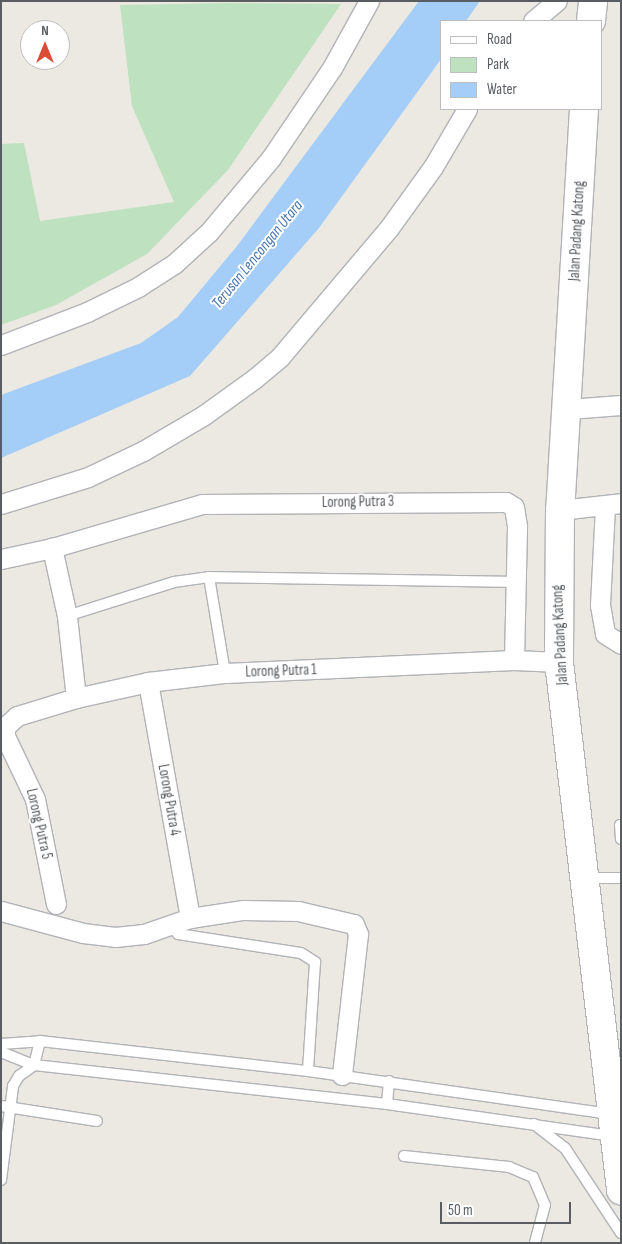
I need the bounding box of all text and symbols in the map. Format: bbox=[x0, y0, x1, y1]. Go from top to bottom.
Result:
north arrow bbox=[20, 20, 70, 70]
legend bbox=[440, 20, 602, 110]
text: N bbox=[41, 22, 49, 39]
text: Road bbox=[487, 30, 512, 49]
text: Park bbox=[487, 55, 509, 74]
text: Water bbox=[487, 80, 517, 99]
street label: Jalan Padang Katong bbox=[565, 180, 589, 282]
water label: Terusan Lencongan Utara bbox=[208, 197, 308, 313]
street label: Lorong Putra 3 bbox=[322, 492, 394, 512]
street label: Jalan Padang Katong bbox=[548, 584, 572, 686]
street label: Lorong Putra 1 bbox=[245, 661, 317, 681]
street label: Lorong Putra 4 bbox=[154, 763, 184, 837]
street label: Lorong Putra 5 bbox=[22, 787, 56, 861]
scale bar bbox=[442, 1192, 573, 1224]
text: 50 m bbox=[448, 1201, 473, 1220]

